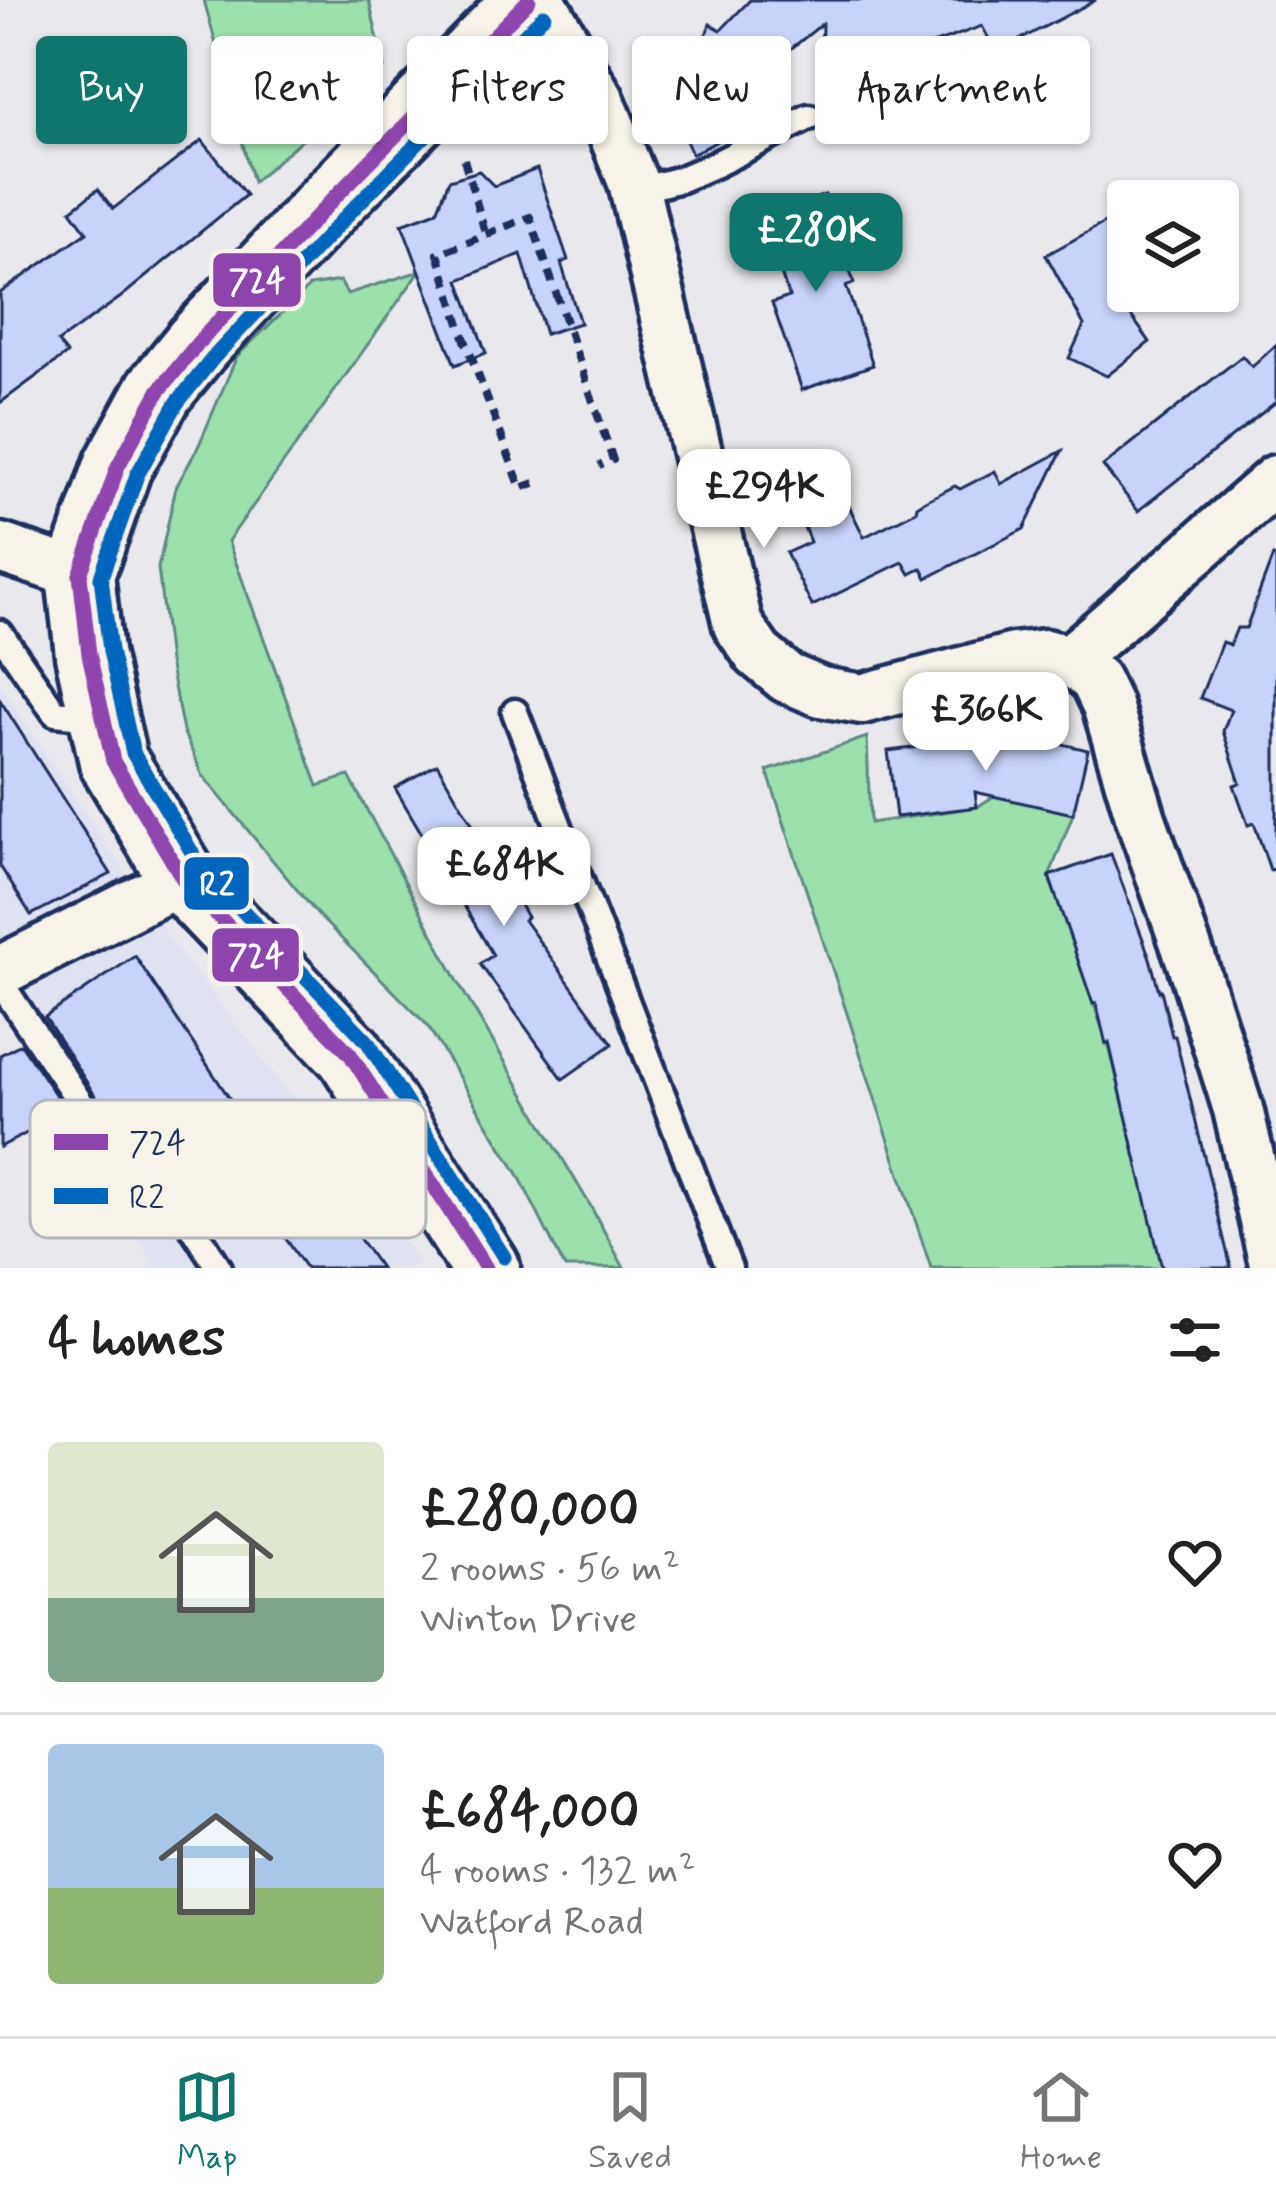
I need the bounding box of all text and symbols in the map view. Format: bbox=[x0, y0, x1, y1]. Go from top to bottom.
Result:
chip: Buy bbox=[36, 36, 187, 144]
chip: Rent bbox=[211, 36, 383, 144]
chip: Filters bbox=[407, 36, 608, 144]
chip: New bbox=[632, 36, 791, 144]
chip: Apartment bbox=[815, 36, 1090, 144]
map controls bbox=[1107, 180, 1239, 312]
button: layers bbox=[1107, 180, 1239, 312]
pin: £280K bbox=[732, 193, 900, 295]
text: £280K bbox=[757, 206, 875, 257]
line badge: 724 bbox=[211, 251, 303, 309]
text: 724 bbox=[229, 261, 286, 305]
pin: £294K bbox=[680, 449, 848, 551]
text: £294K bbox=[704, 462, 824, 513]
pin: £366K bbox=[902, 672, 1070, 774]
text: £366K bbox=[930, 685, 1042, 736]
pin: £684K bbox=[420, 827, 588, 929]
text: £684K bbox=[444, 840, 564, 891]
line badge: R2 bbox=[182, 855, 251, 912]
text: R2 bbox=[199, 864, 236, 908]
line badge: 724 bbox=[210, 926, 301, 984]
text: 724 bbox=[228, 936, 285, 980]
legend bbox=[30, 1100, 426, 1238]
text: 724 bbox=[129, 1123, 186, 1167]
text: R2 bbox=[129, 1177, 164, 1221]
text: 4 homes bbox=[48, 1307, 225, 1373]
icon: filters bbox=[1162, 1307, 1228, 1373]
text: £280,000 bbox=[420, 1478, 639, 1544]
icon: home bbox=[144, 1490, 288, 1634]
icon: heart bbox=[1162, 1529, 1228, 1595]
text: 2 rooms · 56 m² bbox=[420, 1544, 680, 1595]
text: Winton Drive bbox=[420, 1595, 637, 1646]
text: £684,000 bbox=[420, 1780, 639, 1846]
icon: home bbox=[144, 1792, 288, 1936]
icon: heart bbox=[1162, 1831, 1228, 1897]
text: 4 rooms · 132 m² bbox=[420, 1846, 696, 1897]
text: Watford Road bbox=[420, 1897, 644, 1948]
tab: Map bbox=[174, 2064, 240, 2180]
tab: Saved bbox=[588, 2064, 672, 2180]
tab: Home bbox=[1020, 2064, 1102, 2180]

